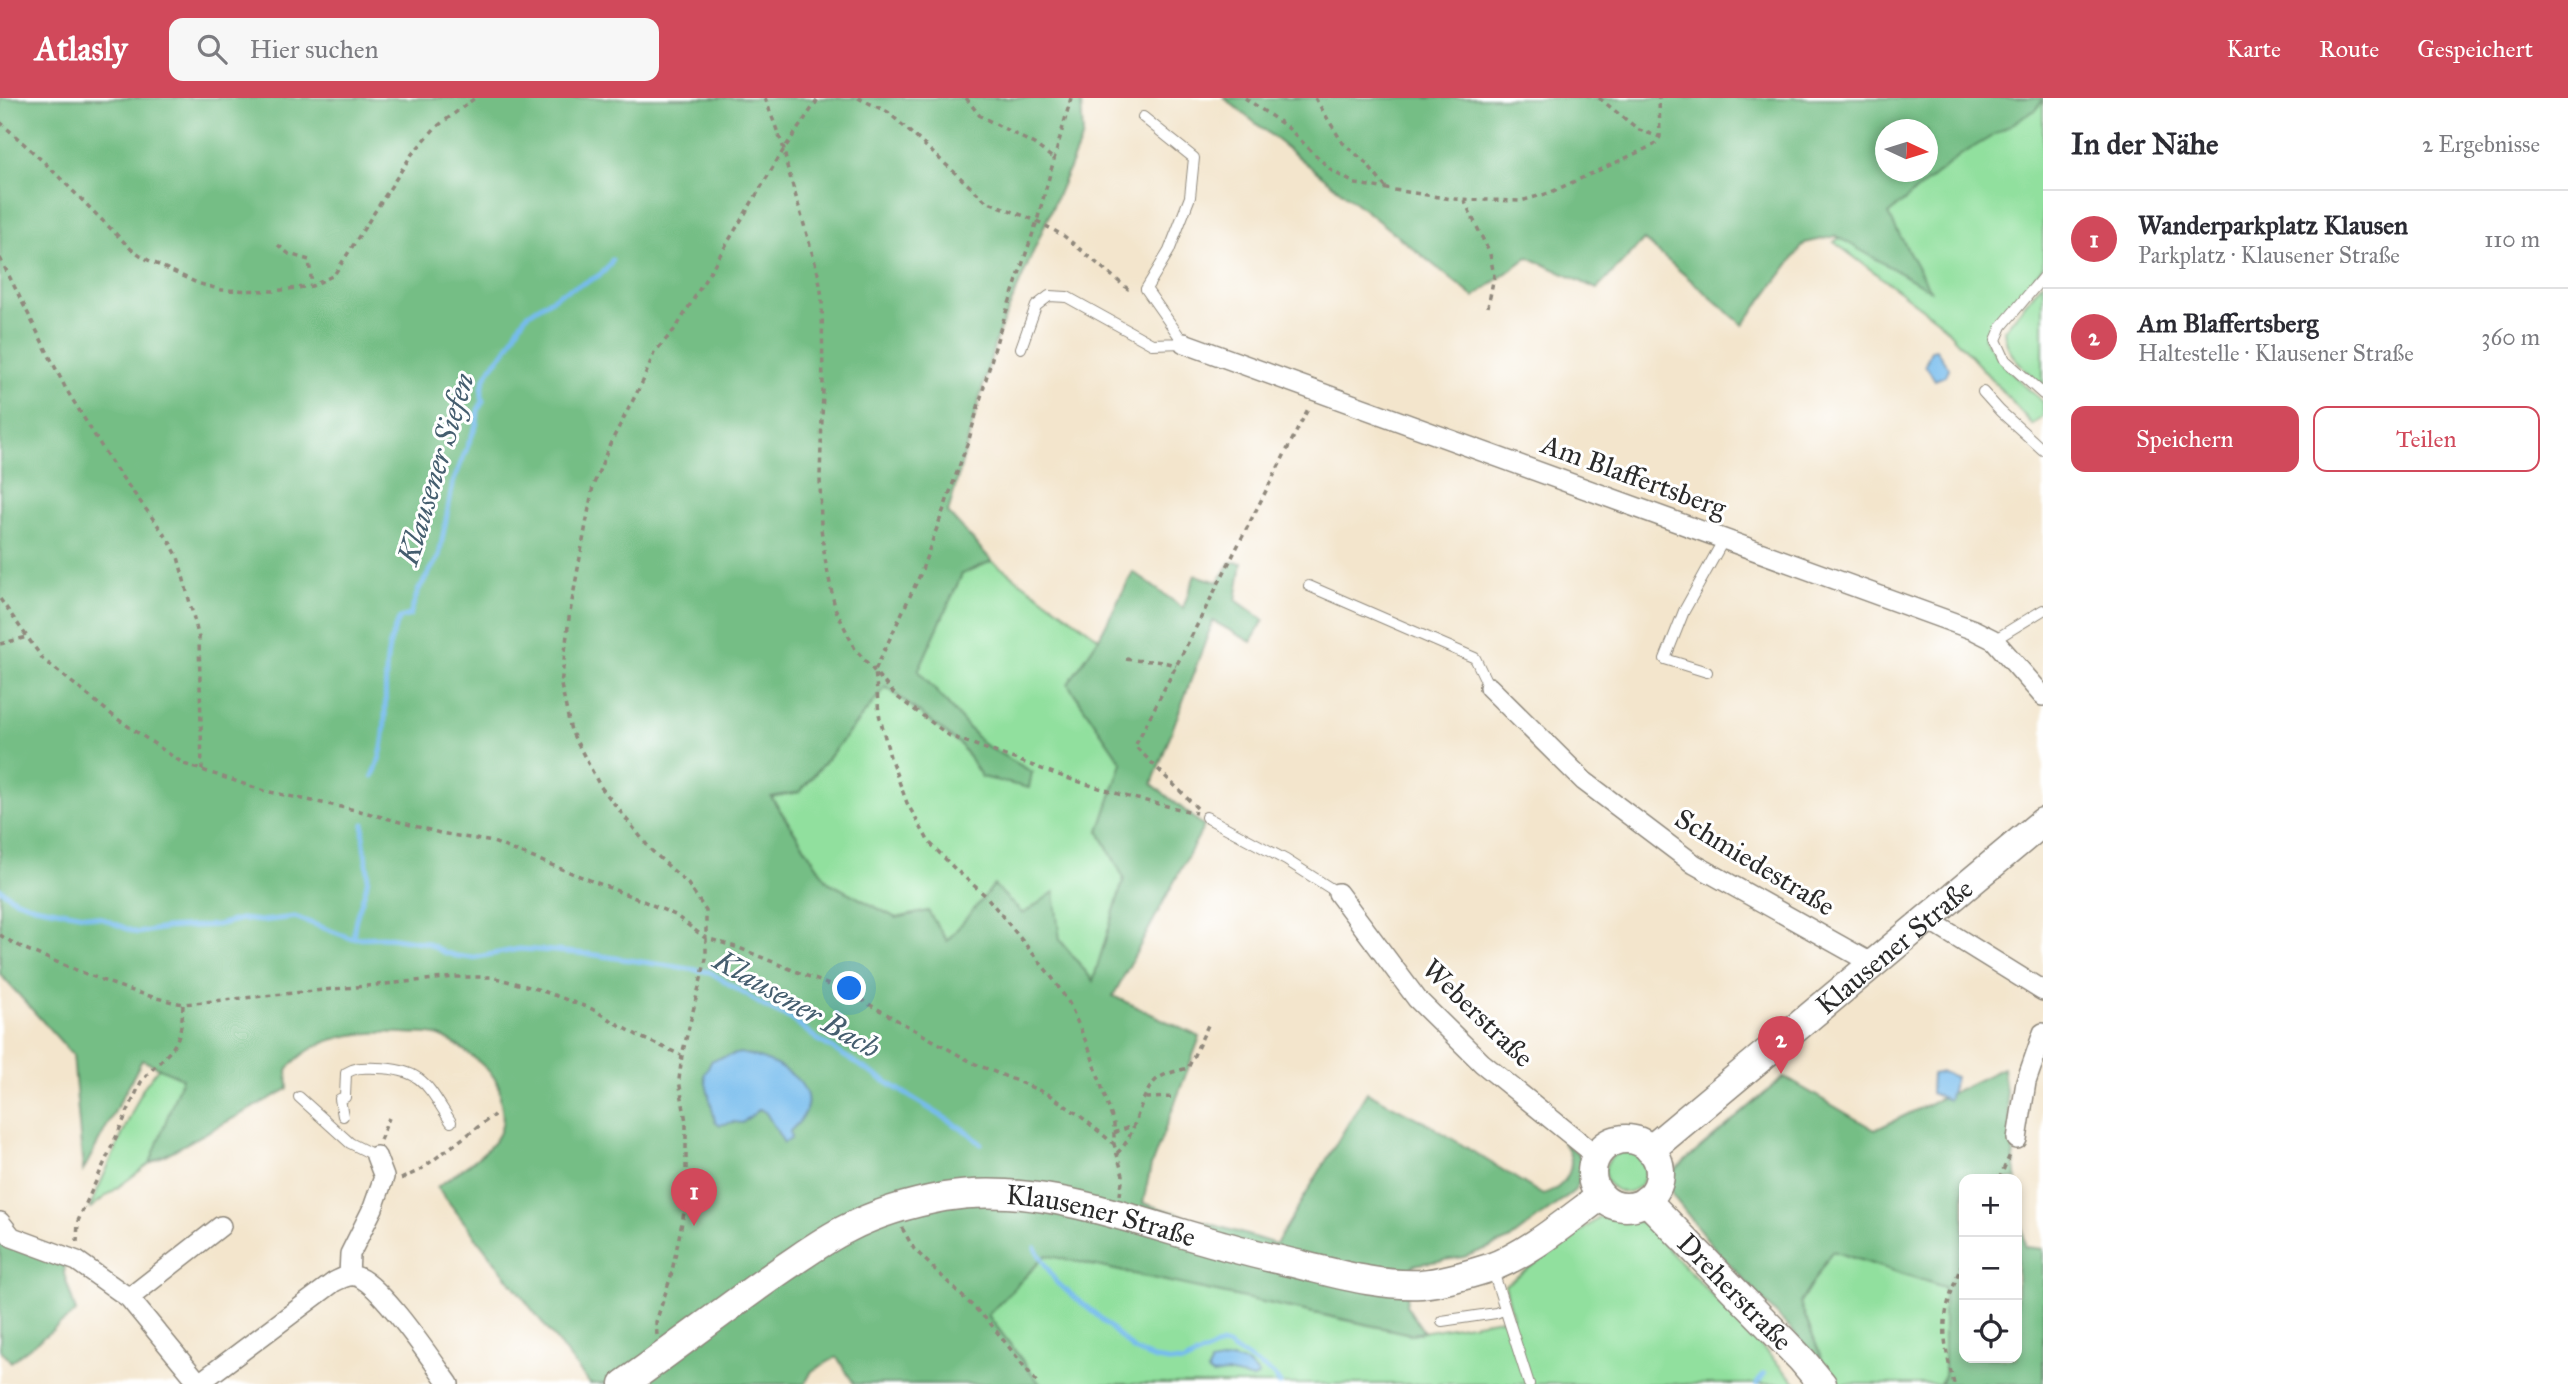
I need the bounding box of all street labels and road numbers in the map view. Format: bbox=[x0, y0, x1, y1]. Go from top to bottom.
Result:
street label: Am Blaffertsberg bbox=[1536, 426, 1732, 526]
street label: Schmiedestraße bbox=[1669, 800, 1841, 924]
street label: Klausener Straße bbox=[1808, 871, 1980, 1022]
street label: Weberstraße bbox=[1415, 951, 1541, 1075]
street label: Klausener Straße bbox=[1005, 1176, 1200, 1254]
street label: Dreherstraße bbox=[1670, 1226, 1800, 1358]

